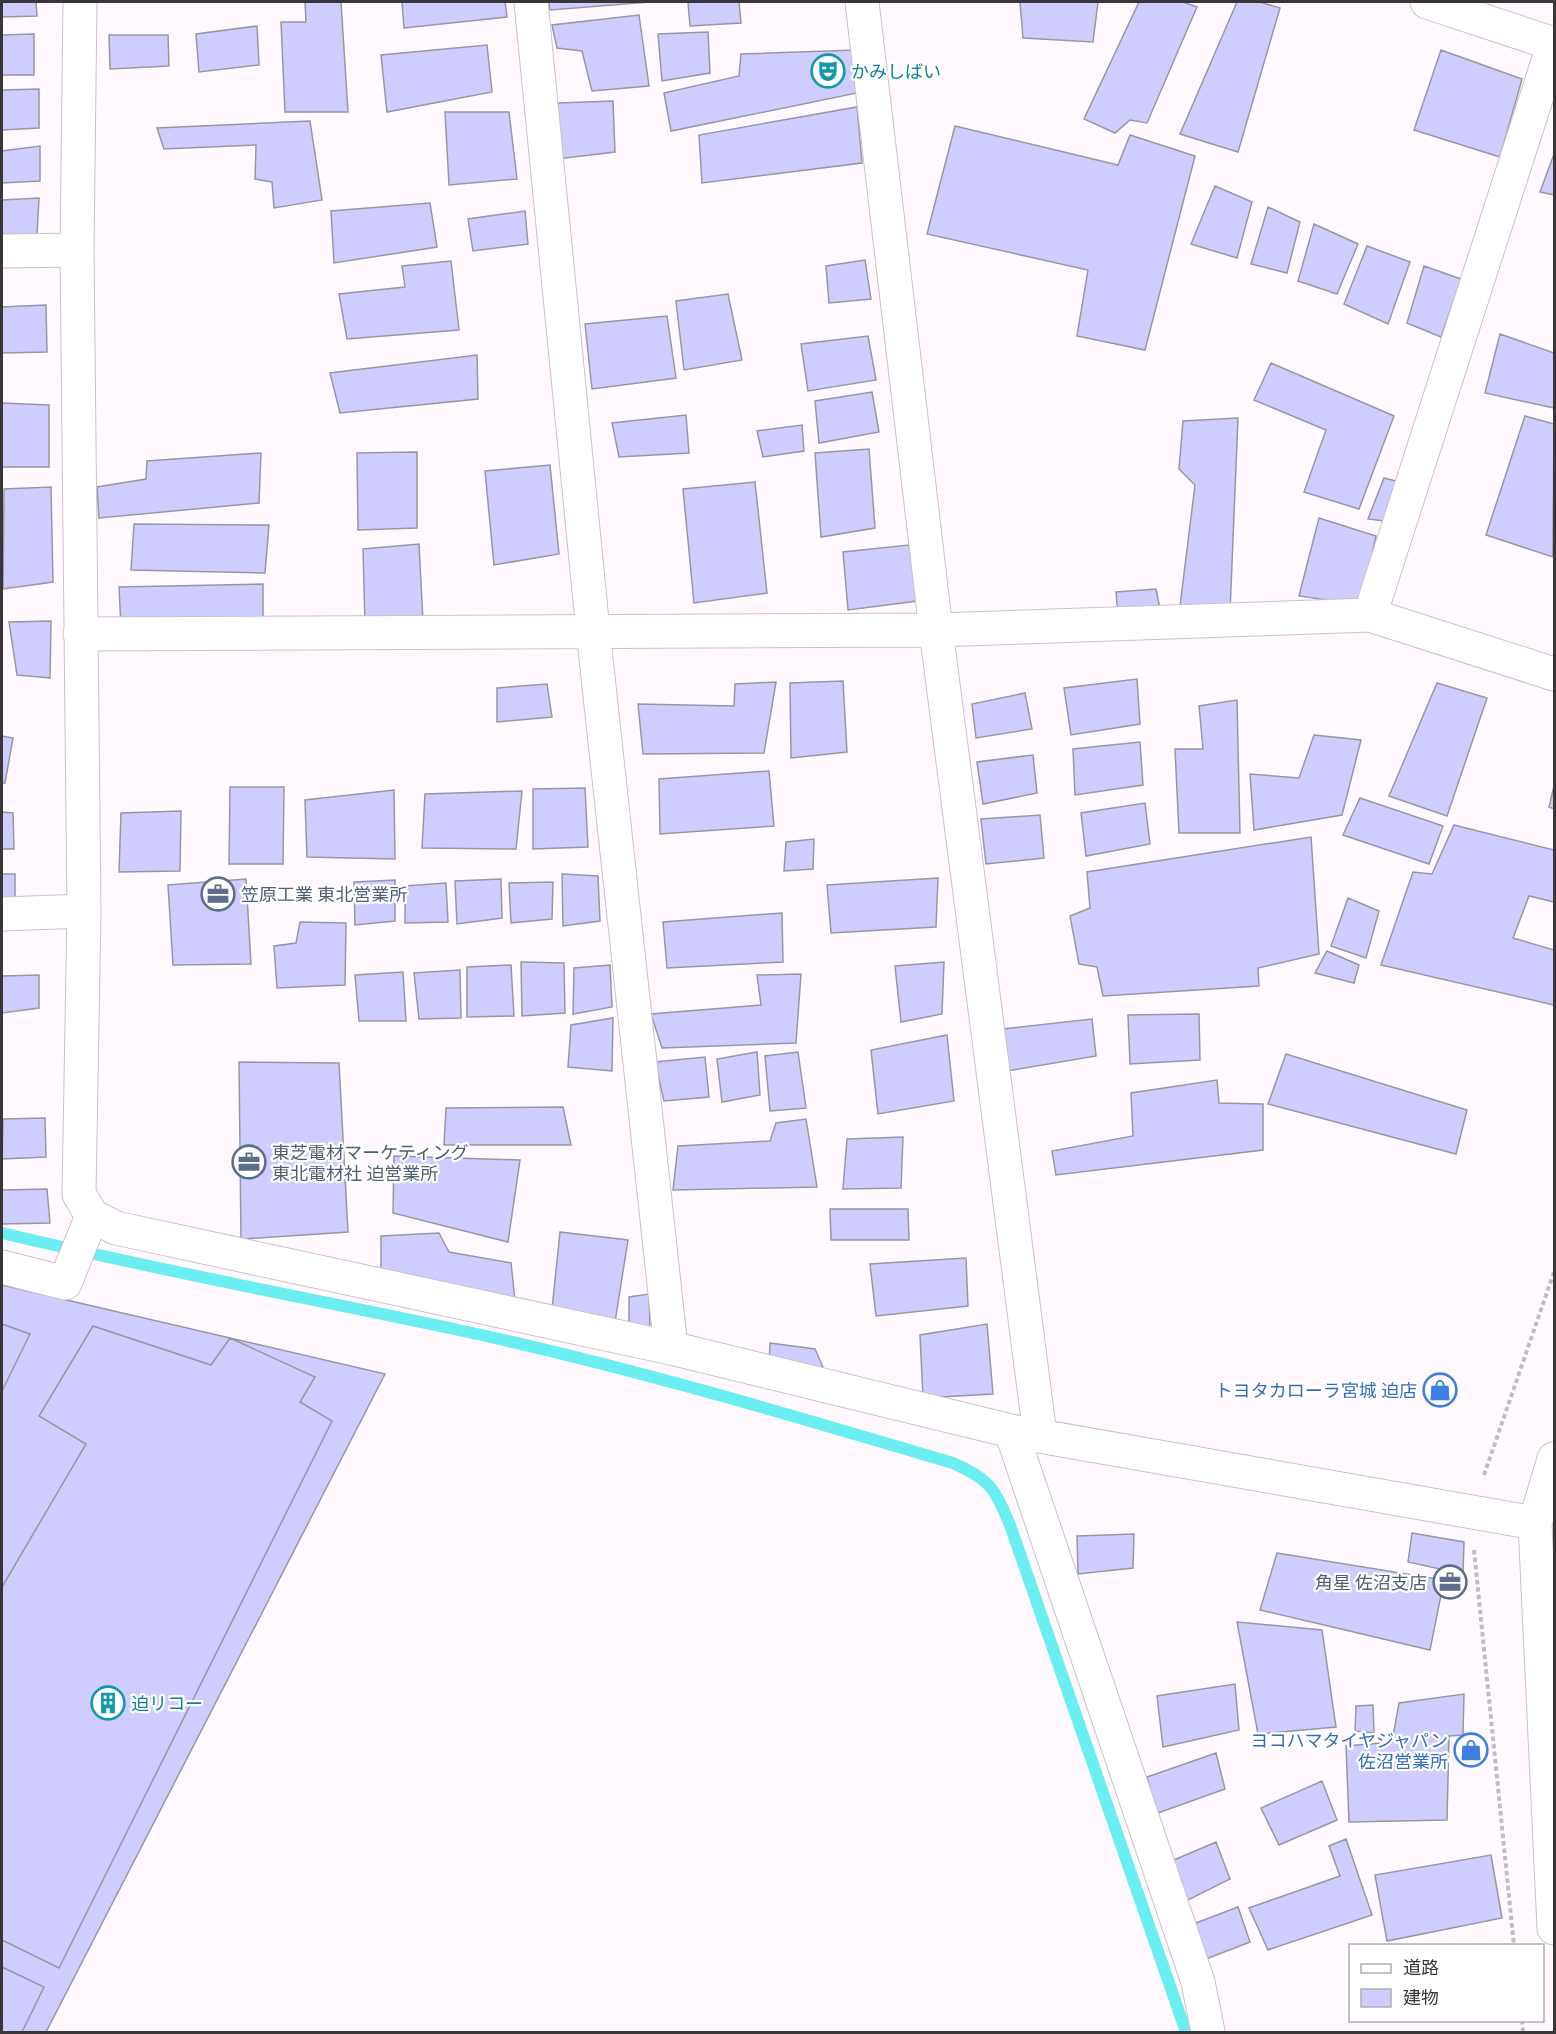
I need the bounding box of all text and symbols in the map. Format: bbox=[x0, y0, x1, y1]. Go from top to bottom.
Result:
theatre icon: かみしばい bbox=[810, 53, 846, 89]
place label: かみしばい bbox=[851, 59, 941, 84]
office icon: 笠原工業 東北営業所 bbox=[200, 876, 236, 912]
place label: 笠原工業 東北営業所 bbox=[241, 882, 407, 907]
place label: 東芝電材マーケティング 東北電材社 迫営業所 bbox=[272, 1140, 469, 1186]
office icon: 東芝電材マーケティング 東北電材社 迫営業所 bbox=[231, 1144, 267, 1180]
shop icon: トヨタカローラ宮城 迫店 bbox=[1422, 1372, 1458, 1408]
place label: トヨタカローラ宮城 迫店 bbox=[1215, 1378, 1417, 1403]
office icon: 角星 佐沼支店 bbox=[1432, 1564, 1468, 1600]
place label: 角星 佐沼支店 bbox=[1315, 1570, 1427, 1595]
building icon: 迫リコー bbox=[90, 1685, 126, 1721]
place label: 迫リコー bbox=[131, 1691, 203, 1716]
place label: ヨコハマタイヤジャパン 佐沼営業所 bbox=[1251, 1728, 1448, 1774]
shop icon: ヨコハマタイヤジャパン 佐沼営業所 bbox=[1453, 1732, 1489, 1768]
legend bbox=[1349, 1944, 1544, 2022]
text: 道路 bbox=[1403, 1955, 1439, 1980]
text: 建物 bbox=[1403, 1985, 1439, 2010]

